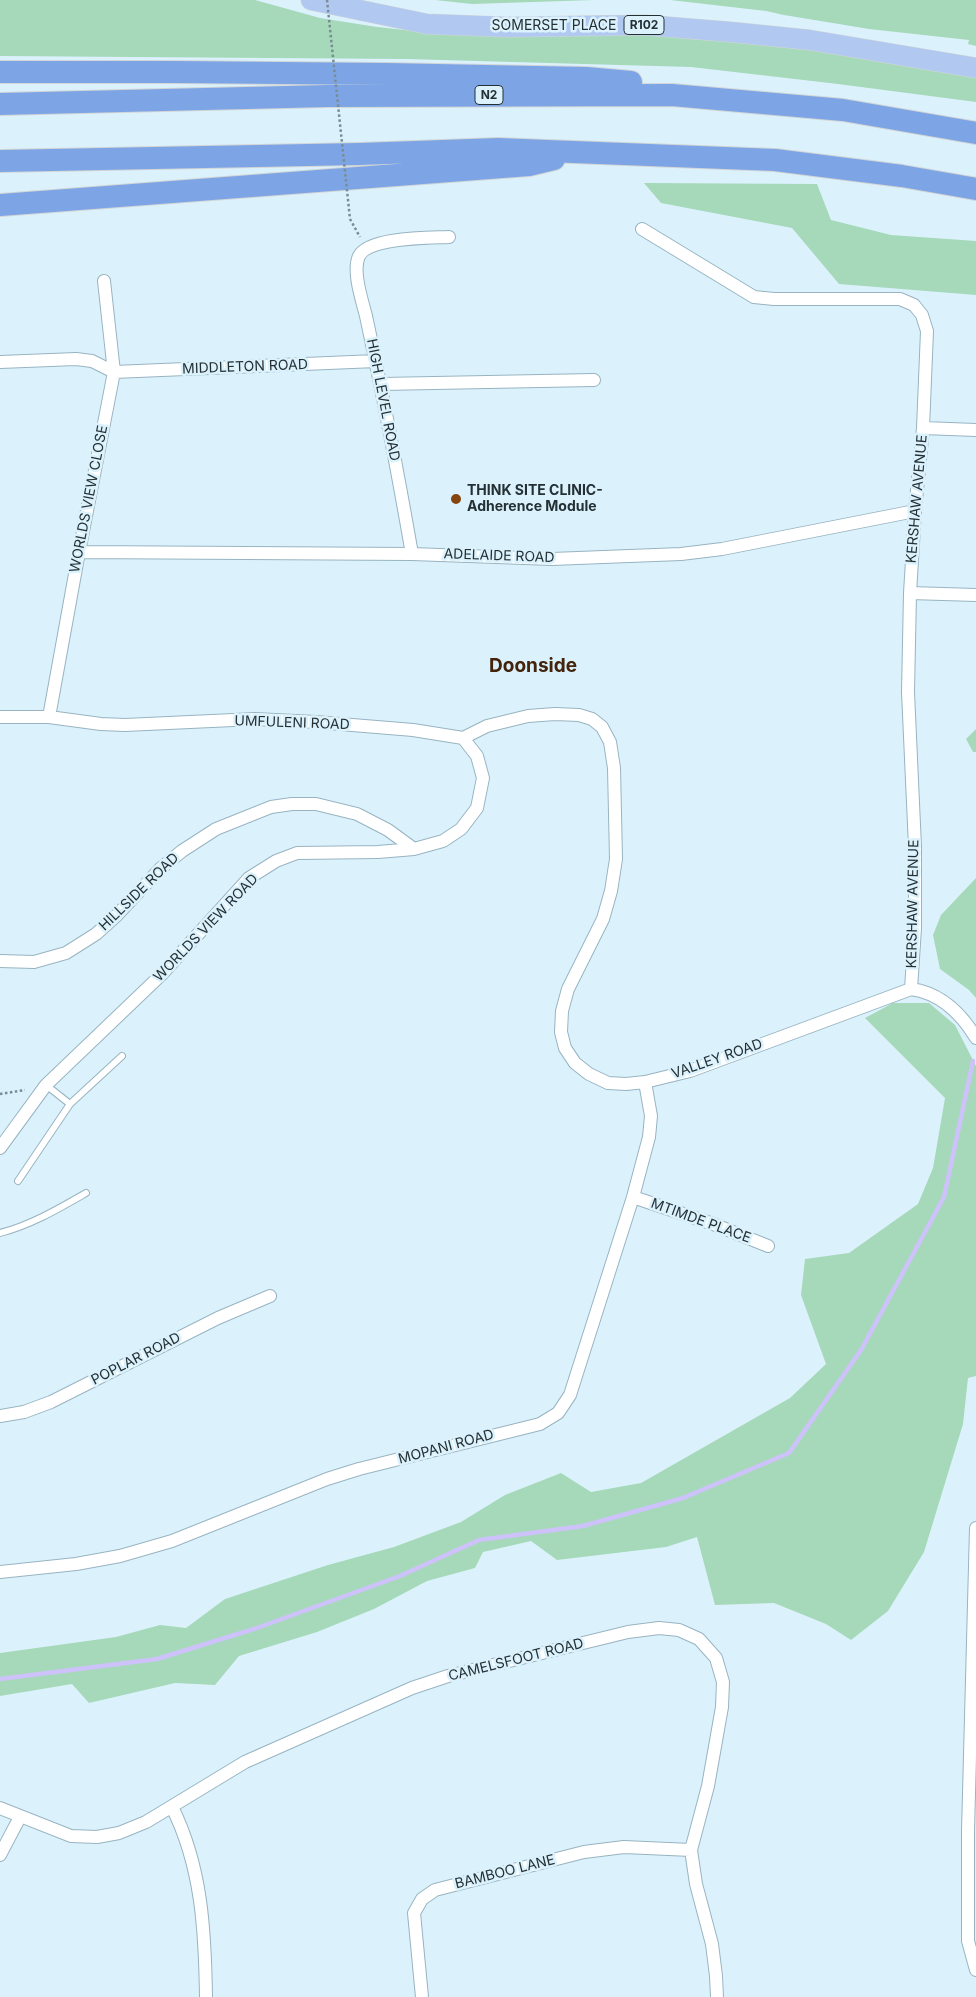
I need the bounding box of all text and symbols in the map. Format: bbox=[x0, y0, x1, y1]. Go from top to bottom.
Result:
road number: R102 bbox=[624, 16, 664, 34]
street label: SOMERSET PLACE bbox=[492, 18, 616, 34]
road number: N2 bbox=[475, 86, 503, 104]
street label: HIGH LEVEL ROAD bbox=[363, 337, 403, 463]
street label: MIDDLETON ROAD bbox=[182, 356, 308, 378]
street label: WORLDS VIEW CLOSE bbox=[66, 424, 112, 574]
street label: KERSHAW AVENUE bbox=[903, 434, 931, 564]
place label: THINK SITE CLINIC- Adherence Module bbox=[467, 483, 603, 516]
marker: THINK SITE CLINIC- Adherence Module bbox=[449, 492, 463, 506]
street label: ADELAIDE ROAD bbox=[443, 546, 555, 566]
district label: Doonside bbox=[489, 655, 577, 677]
street label: UMFULENI ROAD bbox=[234, 713, 350, 733]
street label: KERSHAW AVENUE bbox=[903, 839, 923, 969]
street label: HILLSIDE ROAD bbox=[96, 850, 182, 934]
street label: WORLDS VIEW ROAD bbox=[150, 871, 262, 985]
street label: VALLEY ROAD bbox=[669, 1036, 765, 1082]
street label: MTIMDE PLACE bbox=[649, 1195, 753, 1247]
street label: POPLAR ROAD bbox=[88, 1329, 184, 1389]
street label: MOPANI ROAD bbox=[396, 1426, 496, 1468]
street label: CAMELSFOOT ROAD bbox=[447, 1635, 585, 1685]
street label: BAMBOO LANE bbox=[453, 1851, 557, 1893]

